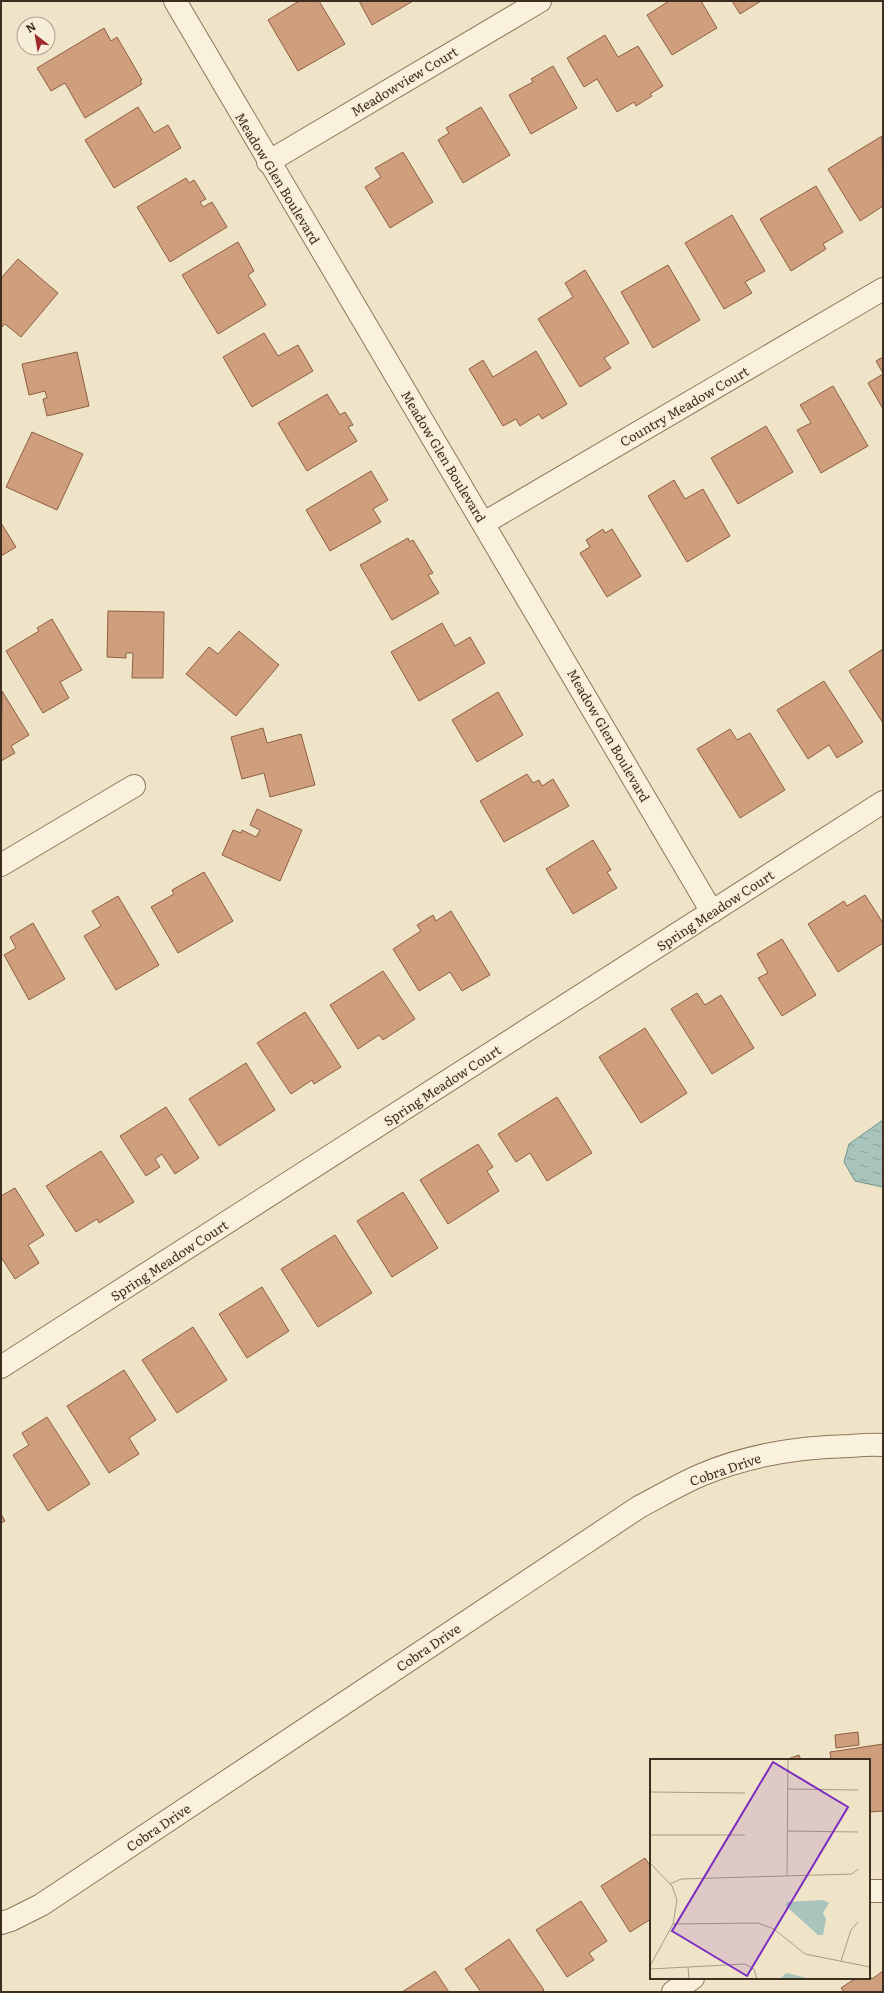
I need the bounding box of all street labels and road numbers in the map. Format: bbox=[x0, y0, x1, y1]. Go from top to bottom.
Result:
street label: Meadowview Court bbox=[347, 41, 462, 120]
street label: Meadow Glen Boulevard bbox=[231, 108, 325, 248]
street label: Country Meadow Court bbox=[616, 361, 753, 451]
street label: Meadow Glen Boulevard bbox=[397, 386, 491, 526]
street label: Meadow Glen Boulevard bbox=[563, 665, 655, 805]
street label: Spring Meadow Court bbox=[653, 864, 778, 955]
street label: Spring Meadow Court bbox=[380, 1039, 505, 1130]
street label: Spring Meadow Court bbox=[107, 1214, 232, 1305]
street label: Cobra Drive bbox=[687, 1448, 763, 1490]
street label: Cobra Drive bbox=[392, 1618, 464, 1676]
street label: Cobra Drive bbox=[122, 1798, 194, 1856]

